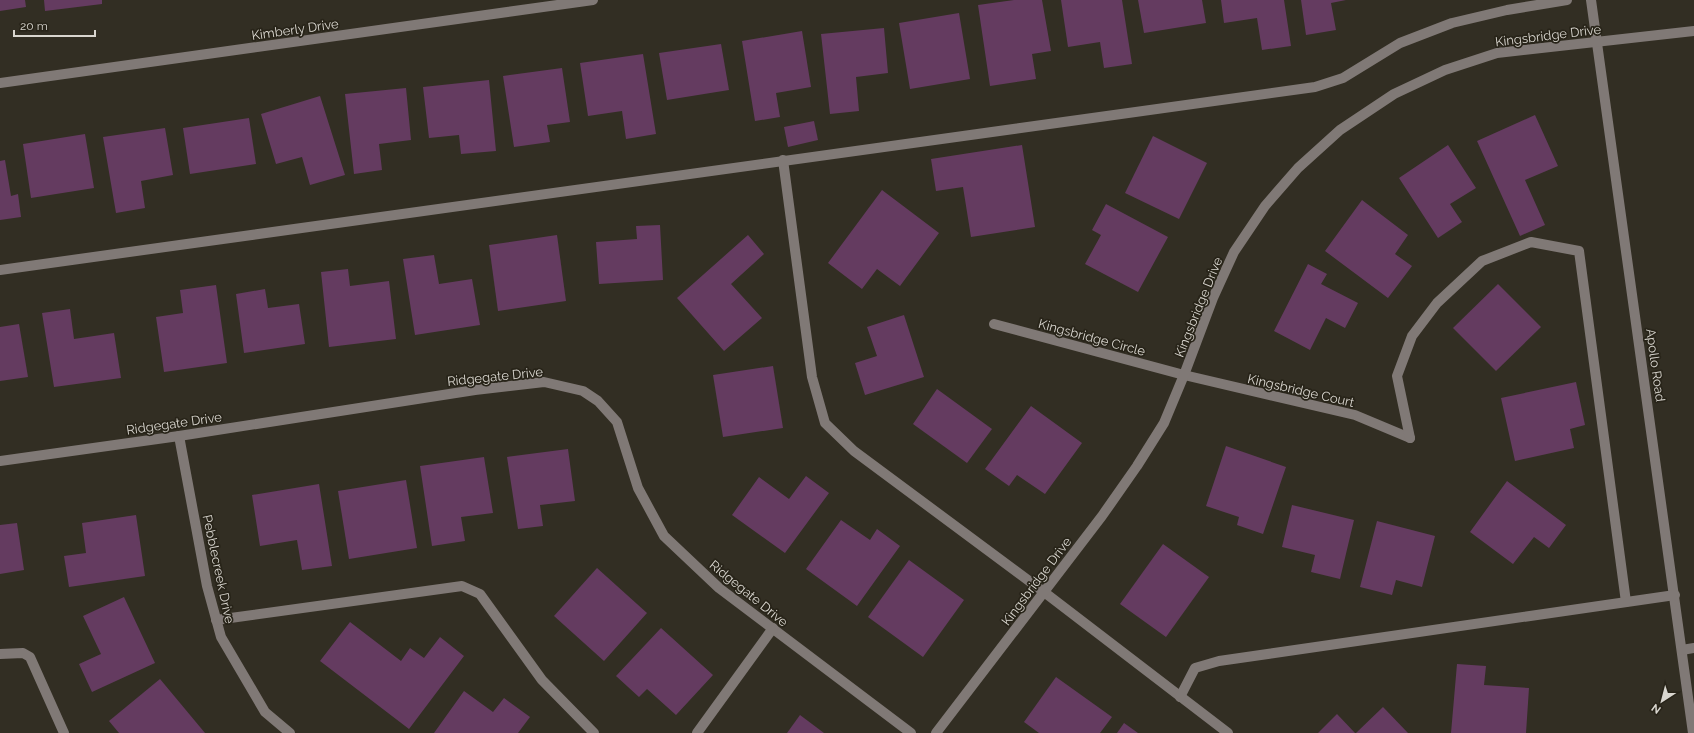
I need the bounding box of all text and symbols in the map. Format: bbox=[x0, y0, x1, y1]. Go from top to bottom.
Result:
scale bar bbox=[14, 12, 95, 38]
street label: Kimberly Drive bbox=[251, 16, 340, 43]
text: 20 m bbox=[20, 19, 48, 33]
street label: Kingsbridge Drive bbox=[1494, 22, 1602, 49]
street label: Kingsbridge Drive bbox=[1172, 255, 1226, 359]
street label: Kingsbridge Circle bbox=[1037, 316, 1147, 359]
street label: Apollo Road bbox=[1643, 327, 1668, 403]
street label: Ridgegate Drive bbox=[446, 364, 544, 389]
street label: Kingsbridge Court bbox=[1246, 371, 1356, 410]
street label: Ridgegate Drive bbox=[125, 409, 223, 438]
street label: Pebblecreek Drive bbox=[200, 513, 237, 625]
street label: Kingsbridge Drive bbox=[998, 534, 1075, 628]
street label: Ridgegate Drive bbox=[707, 557, 791, 630]
north arrow bbox=[1642, 681, 1682, 721]
text: N bbox=[1649, 701, 1664, 716]

